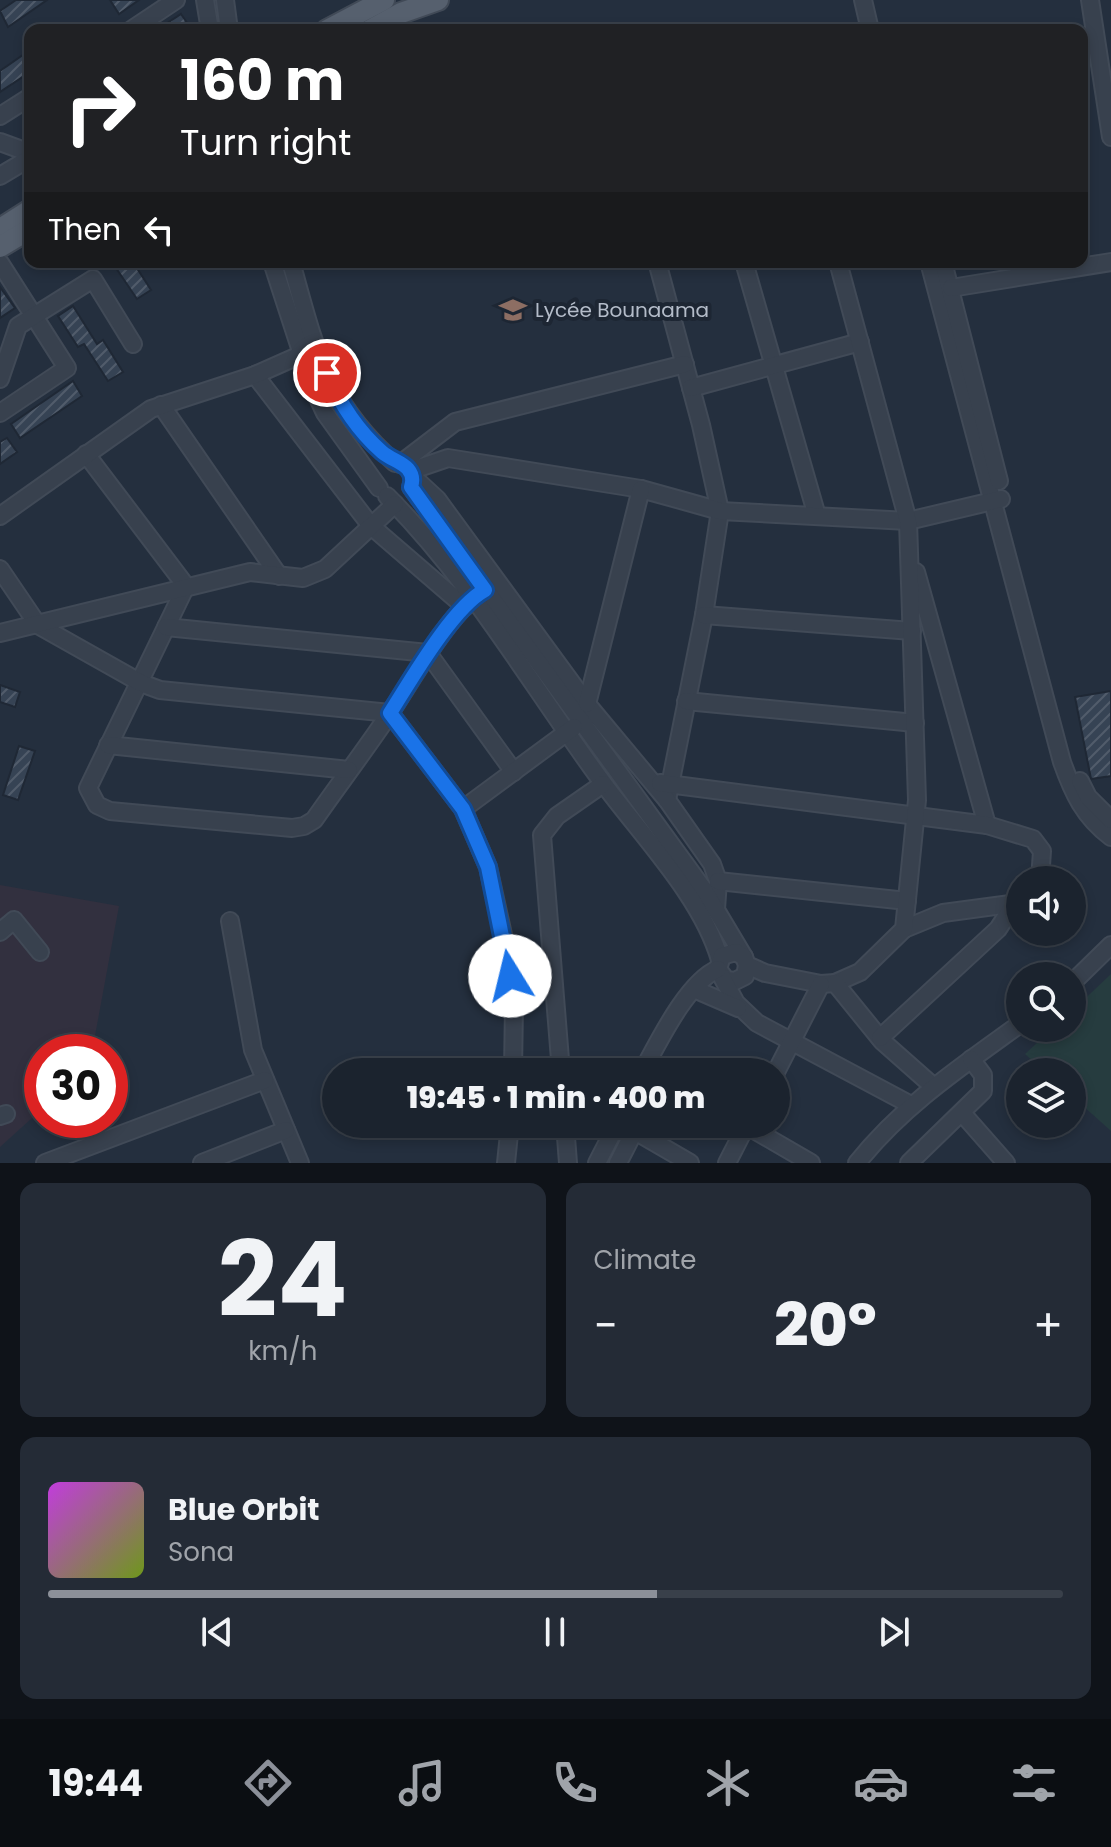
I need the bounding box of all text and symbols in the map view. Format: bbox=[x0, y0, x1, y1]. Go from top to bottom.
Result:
text: 160 m bbox=[180, 41, 344, 120]
icon: right bbox=[48, 56, 152, 160]
text: Turn right bbox=[180, 117, 351, 168]
text: Then bbox=[48, 208, 121, 251]
icon: left bbox=[137, 208, 181, 252]
school or university icon: Lycée Bounaama bbox=[498, 295, 528, 325]
place label: Lycée Bounaama bbox=[535, 296, 709, 324]
pin bbox=[293, 339, 361, 407]
icon: arrive bbox=[305, 351, 349, 395]
map controls bbox=[1006, 866, 1086, 1138]
button: sound bbox=[1006, 866, 1086, 946]
position arrow bbox=[468, 934, 552, 1018]
button: search bbox=[1006, 962, 1086, 1042]
speed limit sign: 30 bbox=[24, 1034, 128, 1138]
button: layers bbox=[1006, 1058, 1086, 1138]
text: 19:45 · 1 min · 400 m bbox=[407, 1076, 705, 1119]
text: 24 bbox=[218, 1207, 348, 1352]
text: Climate bbox=[594, 1242, 696, 1278]
text: 20° bbox=[774, 1283, 877, 1367]
text: − bbox=[594, 1295, 618, 1356]
text: + bbox=[1033, 1295, 1063, 1356]
text: km/h bbox=[248, 1333, 317, 1369]
text: Blue Orbit bbox=[168, 1488, 320, 1531]
text: Sona bbox=[168, 1534, 234, 1570]
icon: previous bbox=[195, 1610, 239, 1654]
icon: pause bbox=[533, 1610, 577, 1654]
icon: next bbox=[872, 1610, 916, 1654]
icon: directions bbox=[240, 1755, 296, 1811]
icon: music bbox=[394, 1755, 450, 1811]
icon: phone bbox=[547, 1755, 603, 1811]
icon: climate bbox=[700, 1755, 756, 1811]
icon: car bbox=[853, 1755, 909, 1811]
icon: filters bbox=[1006, 1755, 1062, 1811]
text: 19:44 bbox=[49, 1758, 143, 1809]

